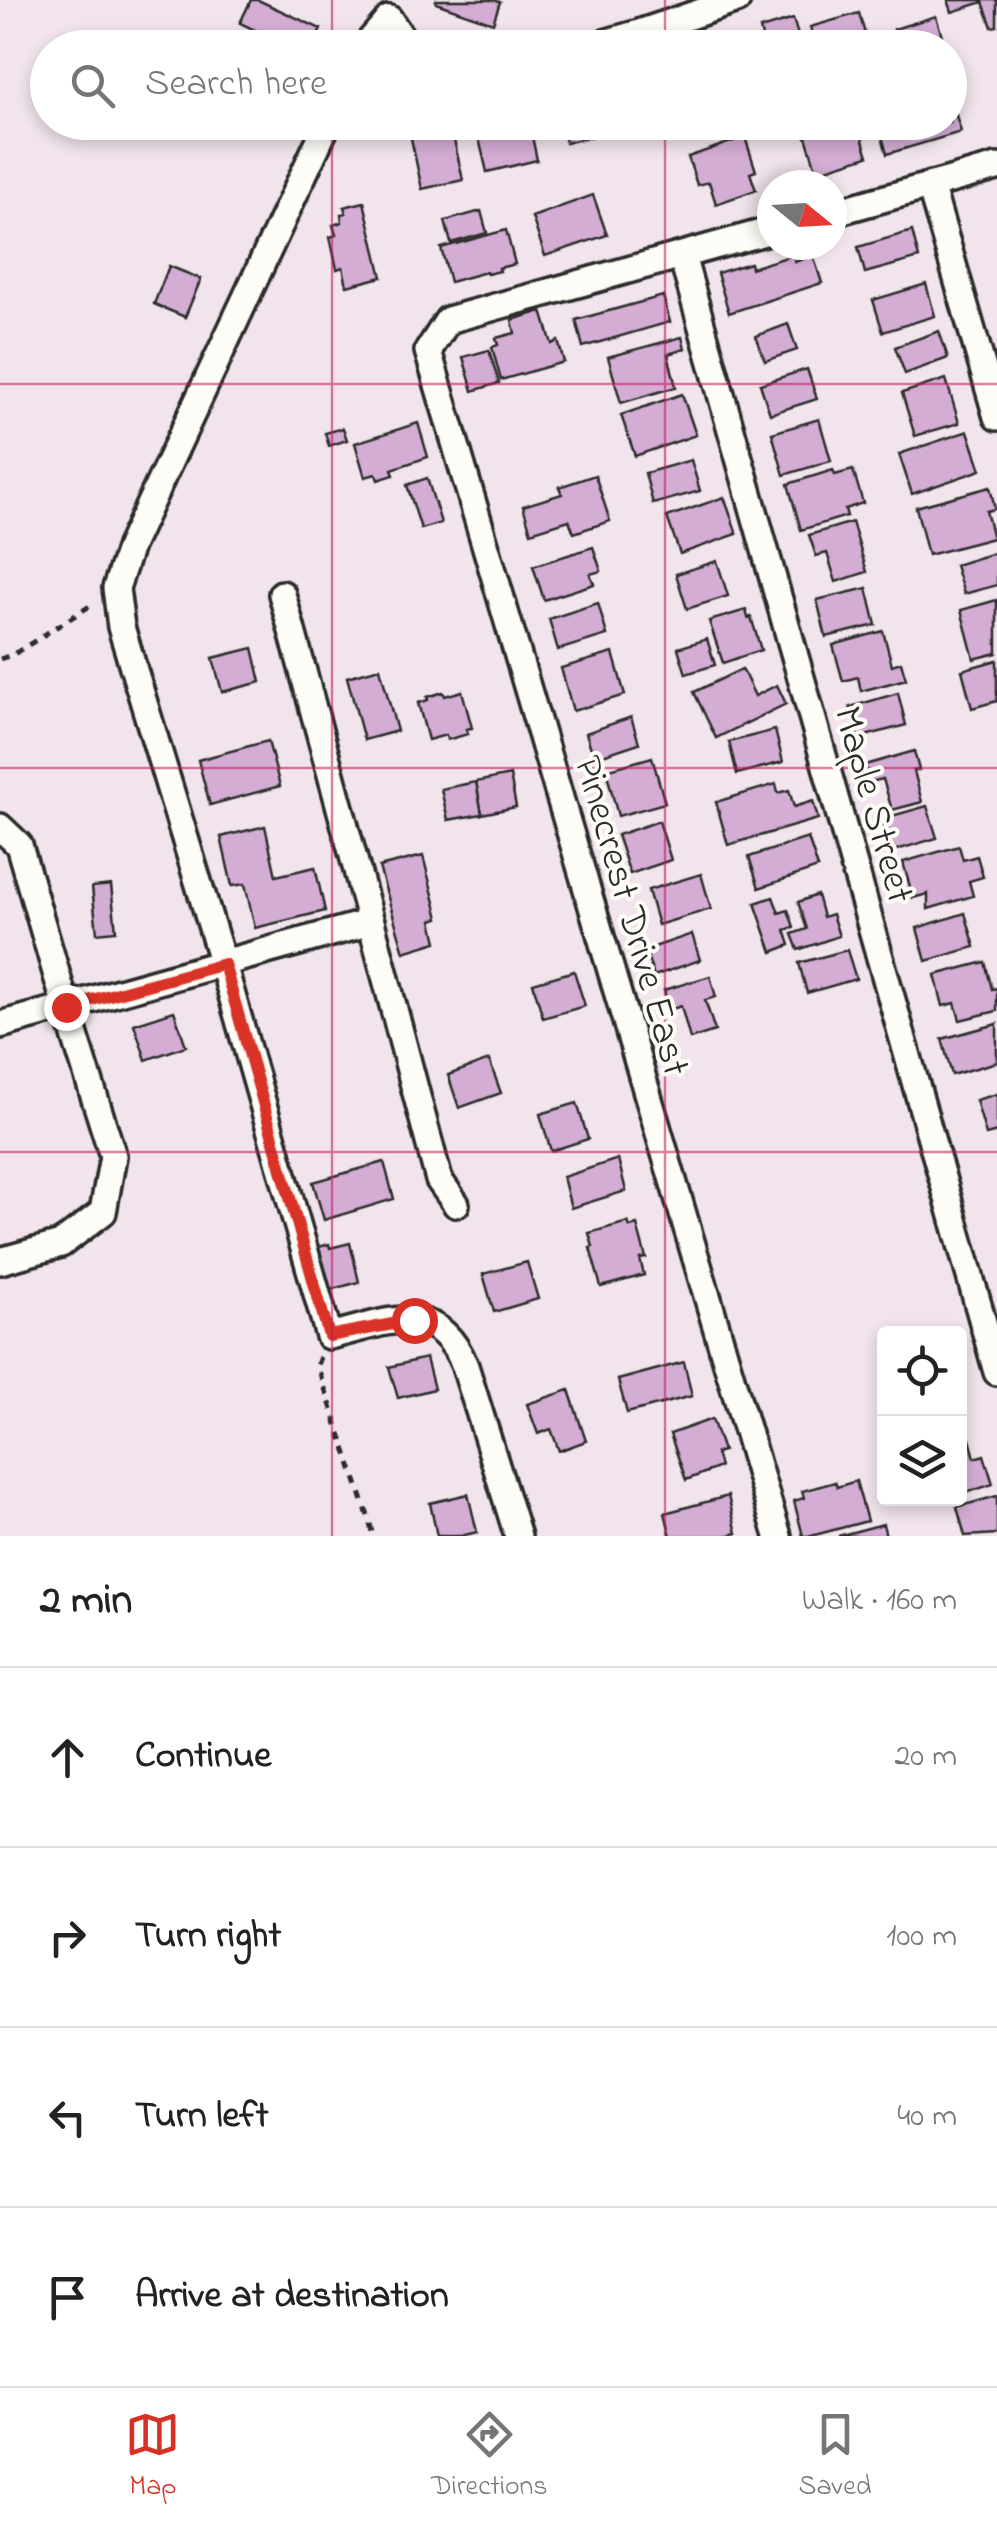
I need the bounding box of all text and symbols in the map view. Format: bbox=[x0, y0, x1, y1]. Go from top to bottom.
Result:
search box bbox=[30, 30, 967, 140]
text: Search here bbox=[145, 57, 327, 113]
icon: search bbox=[65, 58, 120, 113]
north arrow bbox=[757, 170, 847, 260]
street label: Maple Street bbox=[815, 700, 928, 910]
street label: Pinecrest Drive East bbox=[556, 749, 704, 1083]
route end bbox=[44, 985, 90, 1031]
route start bbox=[392, 1298, 438, 1344]
map controls bbox=[877, 1326, 967, 1506]
button: locate bbox=[877, 1326, 967, 1416]
button: layers bbox=[877, 1416, 967, 1506]
text: 2 min bbox=[40, 1571, 132, 1632]
text: Walk · 160 m bbox=[802, 1578, 957, 1625]
text: Continue bbox=[135, 1729, 271, 1785]
icon: ahead bbox=[40, 1730, 95, 1785]
text: 20 m bbox=[894, 1734, 957, 1781]
text: Turn right bbox=[135, 1909, 281, 1965]
icon: right bbox=[40, 1910, 95, 1965]
text: 100 m bbox=[886, 1914, 957, 1961]
text: Turn left bbox=[135, 2089, 268, 2145]
icon: left bbox=[40, 2090, 95, 2145]
text: 40 m bbox=[897, 2094, 957, 2141]
text: Arrive at destination bbox=[135, 2269, 449, 2325]
icon: arrive bbox=[40, 2270, 95, 2325]
tab: Map bbox=[125, 2407, 180, 2508]
tab: Directions bbox=[431, 2407, 548, 2508]
tab: Saved bbox=[799, 2407, 872, 2508]

